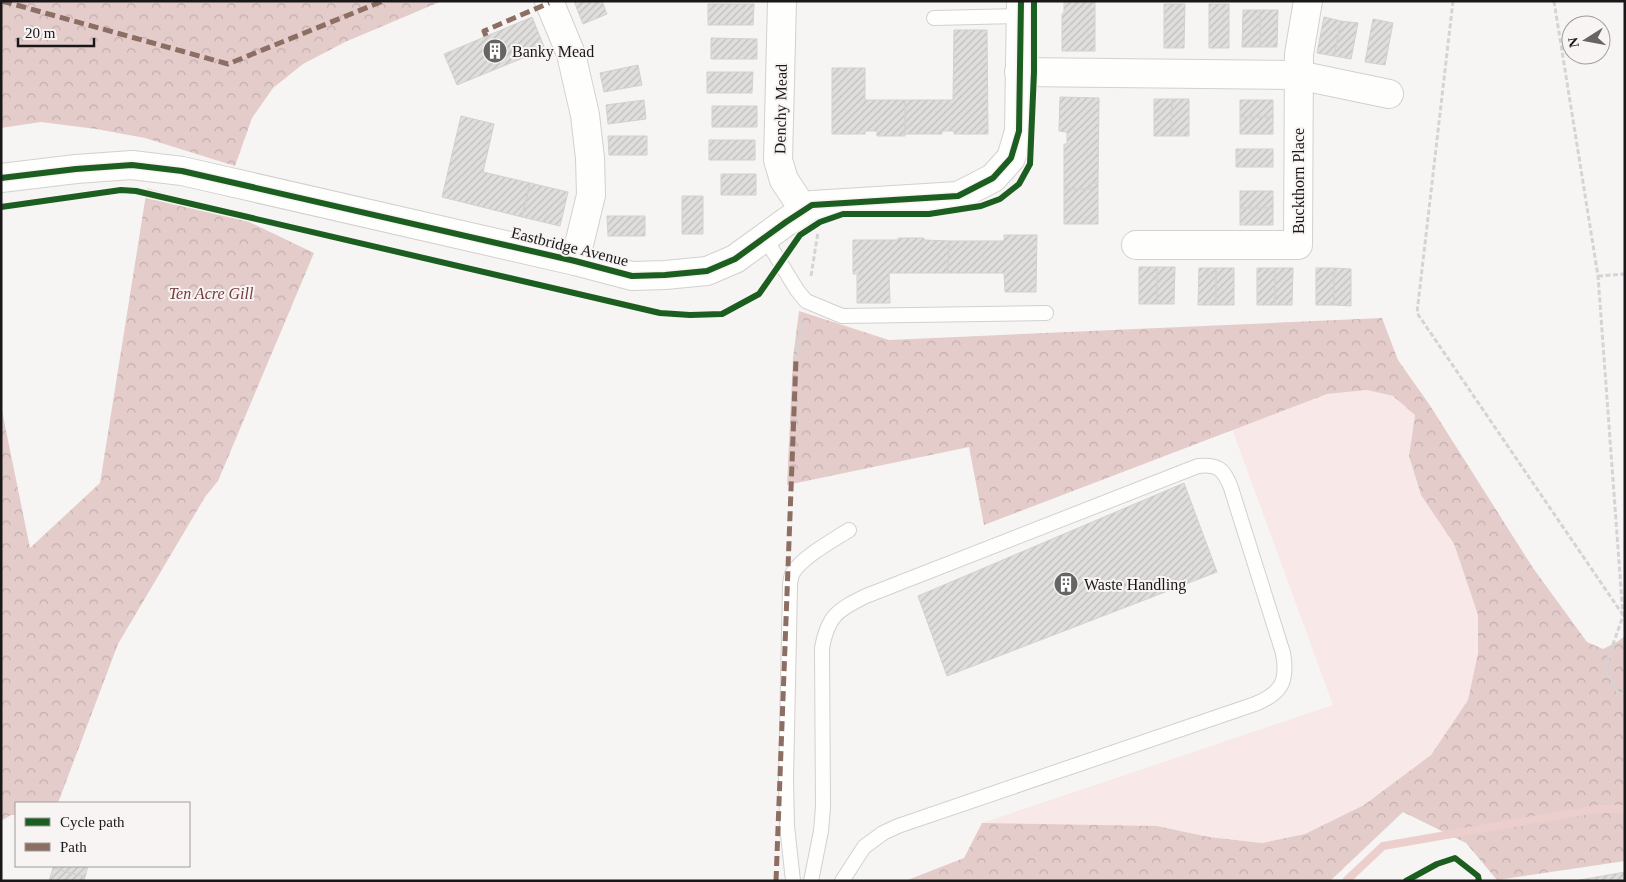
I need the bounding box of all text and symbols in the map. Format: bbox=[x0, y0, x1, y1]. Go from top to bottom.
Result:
scale bar bbox=[18, 15, 94, 47]
north arrow bbox=[1561, 15, 1611, 65]
text: 20 m bbox=[25, 25, 56, 41]
text: N bbox=[1565, 36, 1582, 49]
building icon: Banky Mead bbox=[482, 38, 508, 64]
place label: Banky Mead bbox=[512, 43, 594, 61]
street label: Denchy Mead bbox=[771, 64, 791, 154]
street label: Buckthorn Place bbox=[1290, 128, 1307, 234]
street label: Eastbridge Avenue bbox=[509, 224, 630, 270]
park label: Ten Acre Gill bbox=[169, 285, 254, 302]
building icon: Waste Handling bbox=[1053, 571, 1079, 597]
place label: Waste Handling bbox=[1084, 576, 1186, 594]
legend bbox=[15, 802, 190, 867]
text: Cycle path bbox=[60, 814, 125, 830]
text: Path bbox=[60, 839, 87, 855]

